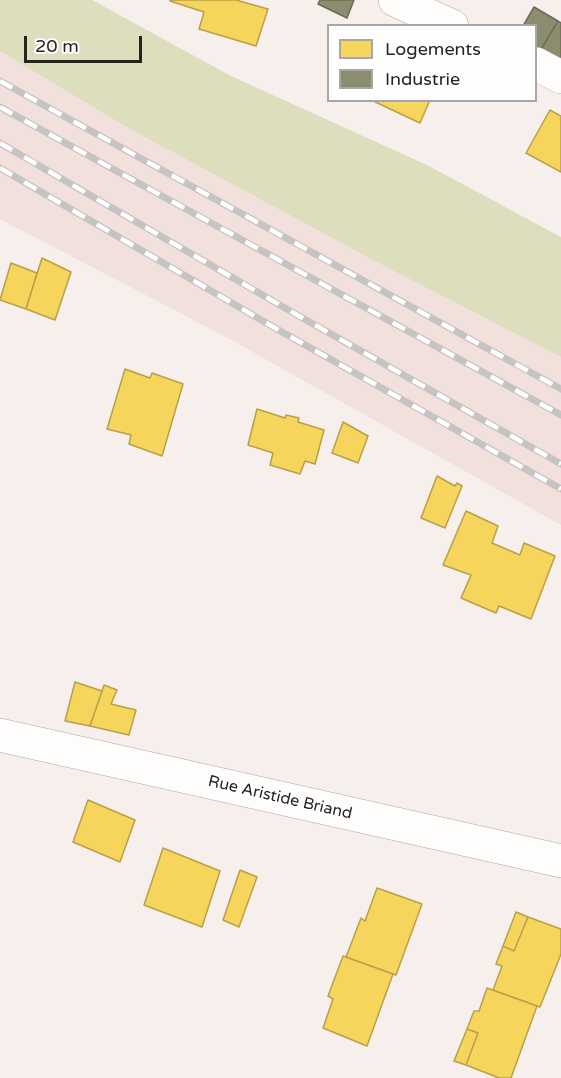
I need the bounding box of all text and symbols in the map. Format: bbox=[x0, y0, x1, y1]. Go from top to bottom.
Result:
scale bar bbox=[27, 24, 146, 62]
legend bbox=[327, 24, 537, 102]
text: 20 m bbox=[35, 35, 79, 57]
text: Logements bbox=[385, 38, 481, 60]
text: Industrie bbox=[385, 68, 460, 90]
street label: Rue Aristide Briand bbox=[206, 772, 354, 824]

